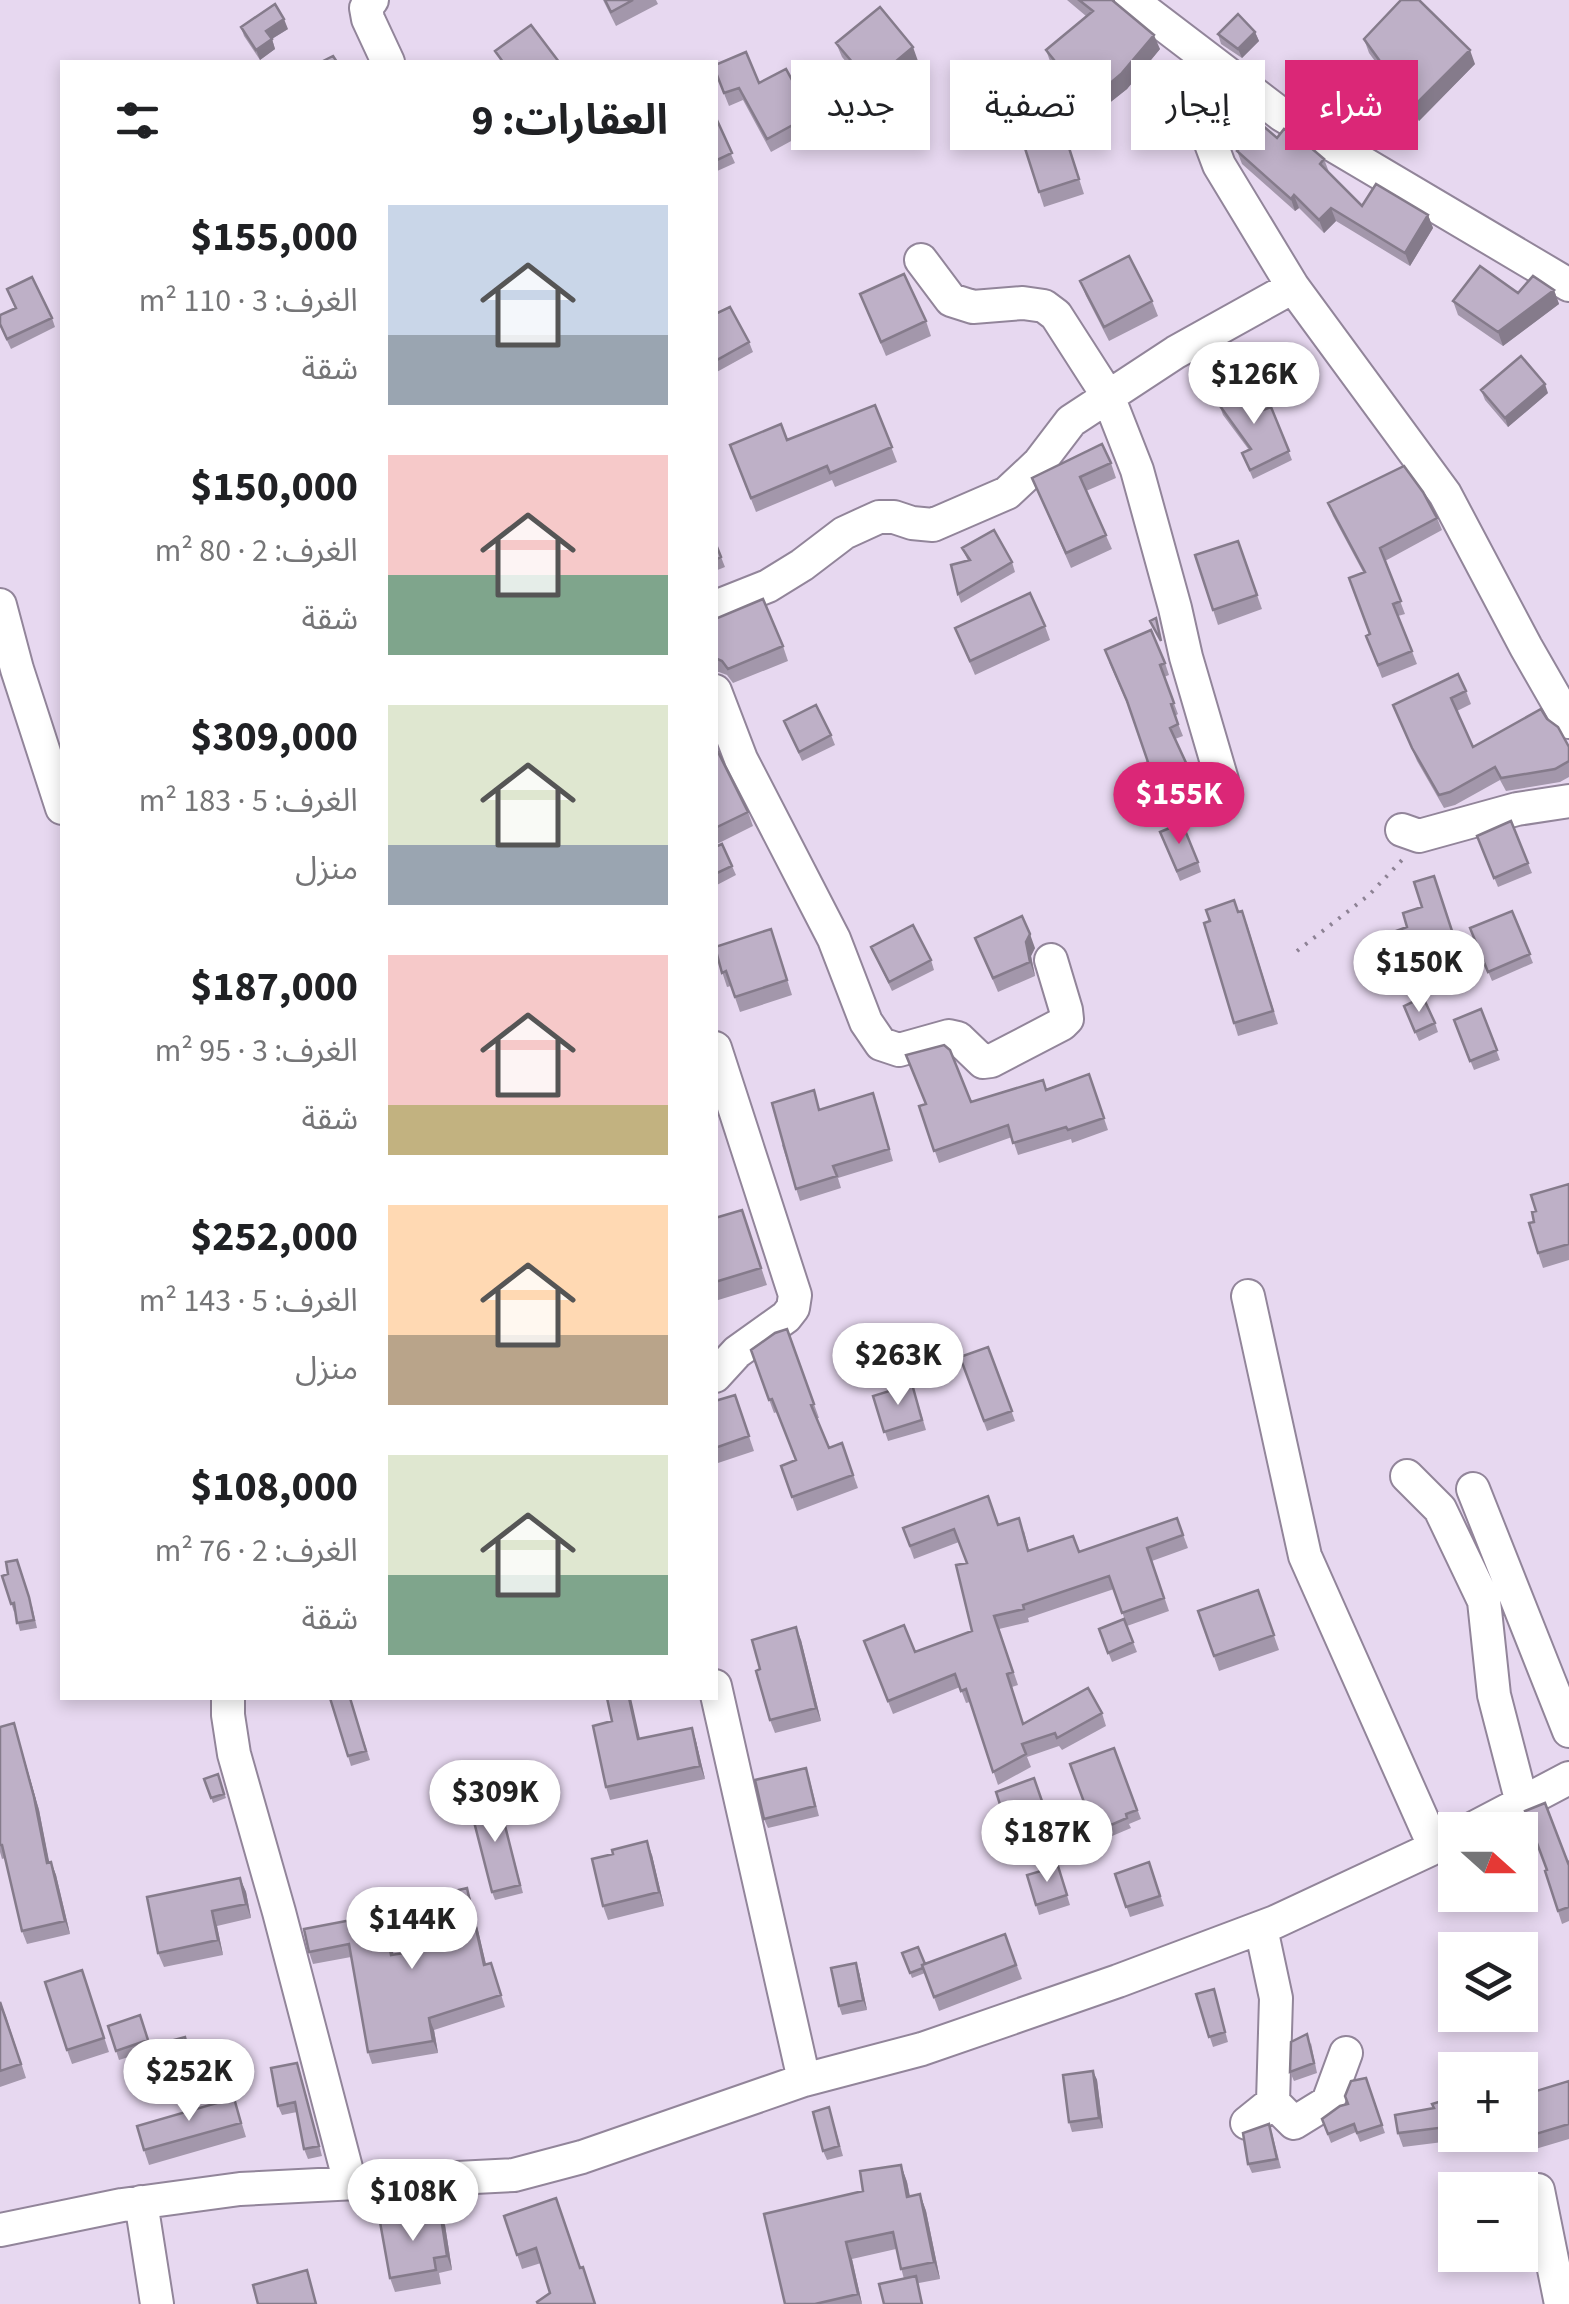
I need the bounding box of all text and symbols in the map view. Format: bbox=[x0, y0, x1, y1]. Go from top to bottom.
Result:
chip: جديد bbox=[791, 60, 930, 150]
chip: تصفية bbox=[950, 60, 1111, 150]
chip: إيجار bbox=[1131, 60, 1265, 150]
chip: شراء bbox=[1285, 60, 1418, 150]
text: العقارات: 9 bbox=[472, 91, 668, 151]
icon: filters bbox=[110, 93, 165, 148]
text: $155,000 bbox=[190, 207, 358, 267]
icon: home bbox=[468, 245, 588, 365]
text: الغرف: 3 · 110 m² bbox=[139, 278, 358, 324]
pin: $126K bbox=[1184, 342, 1324, 427]
text: شقة bbox=[302, 346, 358, 392]
text: $126K bbox=[1210, 351, 1298, 397]
text: $150,000 bbox=[190, 457, 358, 517]
icon: home bbox=[468, 495, 588, 615]
text: الغرف: 2 · 80 m² bbox=[155, 528, 358, 574]
text: شقة bbox=[302, 596, 358, 642]
text: $309,000 bbox=[190, 707, 358, 767]
icon: home bbox=[468, 745, 588, 865]
pin: $155K bbox=[1109, 762, 1249, 847]
text: $155K bbox=[1135, 771, 1223, 817]
text: الغرف: 5 · 183 m² bbox=[139, 778, 358, 824]
text: منزل bbox=[295, 846, 358, 892]
pin: $150K bbox=[1349, 930, 1489, 1015]
text: $150K bbox=[1375, 939, 1463, 985]
text: $187,000 bbox=[190, 957, 358, 1017]
icon: home bbox=[468, 995, 588, 1115]
text: الغرف: 3 · 95 m² bbox=[155, 1028, 358, 1074]
text: شقة bbox=[302, 1096, 358, 1142]
text: $252,000 bbox=[190, 1207, 358, 1267]
icon: home bbox=[468, 1245, 588, 1365]
text: الغرف: 5 · 143 m² bbox=[139, 1278, 358, 1324]
pin: $263K bbox=[828, 1323, 968, 1408]
text: $263K bbox=[854, 1332, 942, 1378]
text: منزل bbox=[295, 1346, 358, 1392]
text: $108,000 bbox=[190, 1457, 358, 1517]
icon: home bbox=[468, 1495, 588, 1615]
text: الغرف: 2 · 76 m² bbox=[155, 1528, 358, 1574]
text: شقة bbox=[302, 1596, 358, 1642]
pin: $309K bbox=[425, 1760, 565, 1845]
text: $309K bbox=[451, 1769, 539, 1815]
pin: $187K bbox=[977, 1800, 1117, 1885]
text: $187K bbox=[1003, 1809, 1091, 1855]
north arrow bbox=[1438, 1812, 1538, 1912]
map controls bbox=[1438, 1812, 1538, 2272]
pin: $144K bbox=[342, 1887, 482, 1972]
text: $144K bbox=[368, 1896, 456, 1942]
button: layers bbox=[1438, 1932, 1538, 2032]
pin: $252K bbox=[119, 2039, 259, 2124]
text: $252K bbox=[145, 2048, 233, 2094]
button: + bbox=[1438, 2052, 1538, 2152]
pin: $108K bbox=[343, 2159, 483, 2244]
text: $108K bbox=[369, 2168, 457, 2214]
button: − bbox=[1438, 2172, 1538, 2272]

